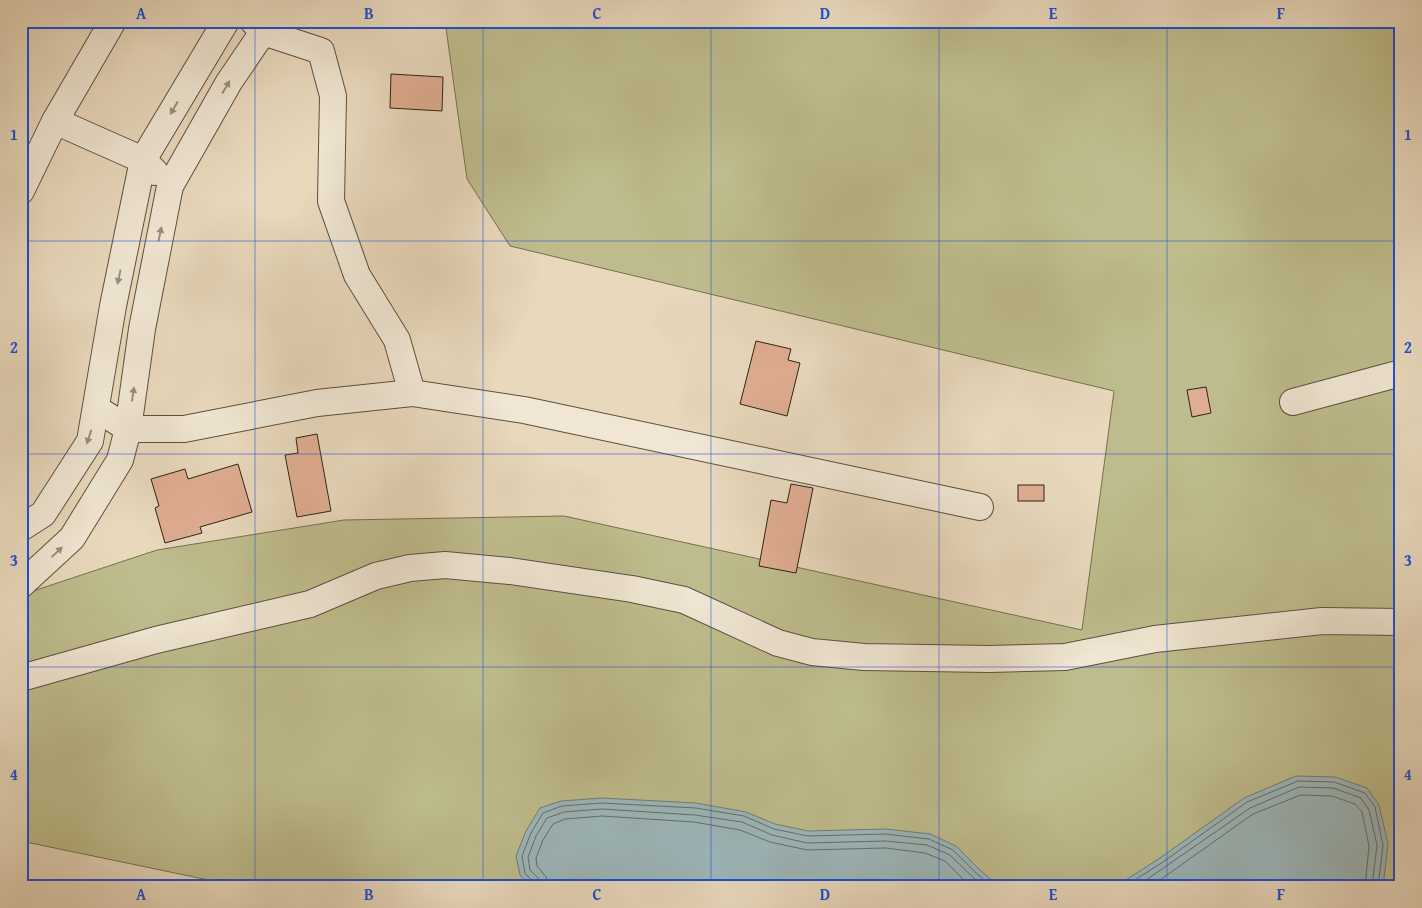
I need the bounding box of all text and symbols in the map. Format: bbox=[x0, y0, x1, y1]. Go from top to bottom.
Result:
text: A bbox=[136, 1, 147, 25]
text: B bbox=[364, 1, 374, 25]
text: C bbox=[592, 1, 602, 25]
text: D bbox=[820, 1, 830, 25]
text: E bbox=[1049, 1, 1058, 25]
text: F bbox=[1277, 1, 1285, 25]
one-way arrow bbox=[222, 80, 231, 93]
one-way arrow bbox=[169, 102, 178, 115]
text: 1 bbox=[10, 122, 18, 146]
text: 1 bbox=[1404, 122, 1412, 146]
one-way arrow bbox=[157, 225, 165, 241]
one-way arrow bbox=[114, 270, 122, 286]
text: 2 bbox=[10, 335, 18, 359]
text: 2 bbox=[1404, 335, 1412, 359]
one-way arrow bbox=[129, 385, 137, 401]
one-way arrow bbox=[85, 430, 93, 445]
one-way arrow bbox=[50, 546, 62, 558]
text: 3 bbox=[10, 548, 18, 572]
text: 3 bbox=[1404, 548, 1412, 572]
text: 4 bbox=[10, 762, 18, 786]
text: 4 bbox=[1404, 762, 1412, 786]
text: A bbox=[136, 882, 147, 906]
text: B bbox=[364, 882, 374, 906]
text: C bbox=[592, 882, 602, 906]
text: D bbox=[820, 882, 830, 906]
text: E bbox=[1049, 882, 1058, 906]
text: F bbox=[1277, 882, 1285, 906]

